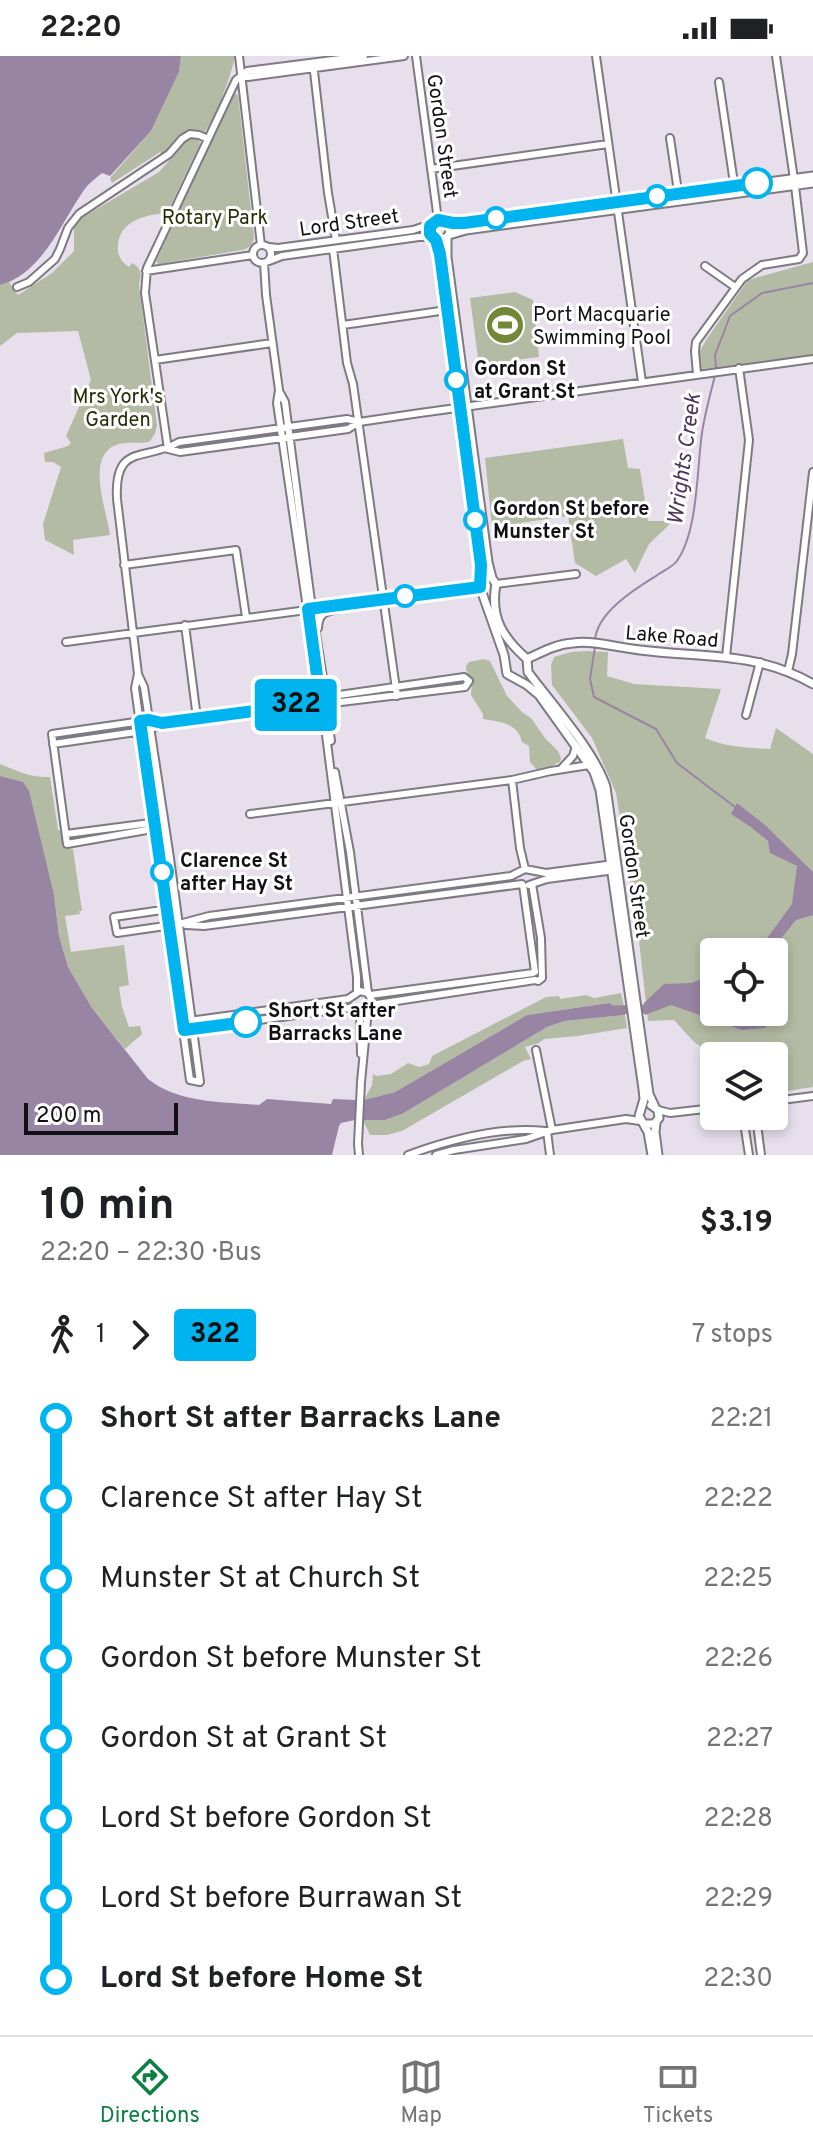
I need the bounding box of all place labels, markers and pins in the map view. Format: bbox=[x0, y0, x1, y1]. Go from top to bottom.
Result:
unlabelled marker bbox=[742, 168, 772, 198]
unlabelled marker bbox=[646, 185, 668, 207]
unlabelled marker bbox=[485, 207, 507, 229]
place label: Port Macquarie Swimming Pool bbox=[533, 303, 671, 352]
sports icon: Port Macquarie Swimming Pool bbox=[484, 304, 526, 346]
place label: Gordon St at Grant St bbox=[474, 357, 575, 406]
marker: Gordon St at Grant St bbox=[445, 369, 467, 391]
place label: Gordon St before Munster St bbox=[493, 497, 649, 546]
marker: Gordon St before Munster St bbox=[464, 509, 486, 531]
unlabelled marker bbox=[394, 585, 416, 607]
place label: Clarence St after Hay St bbox=[180, 849, 293, 898]
marker: Clarence St after Hay St bbox=[151, 861, 173, 883]
place label: Short St after Barracks Lane bbox=[268, 999, 403, 1048]
marker: Short St after Barracks Lane bbox=[231, 1007, 261, 1037]

